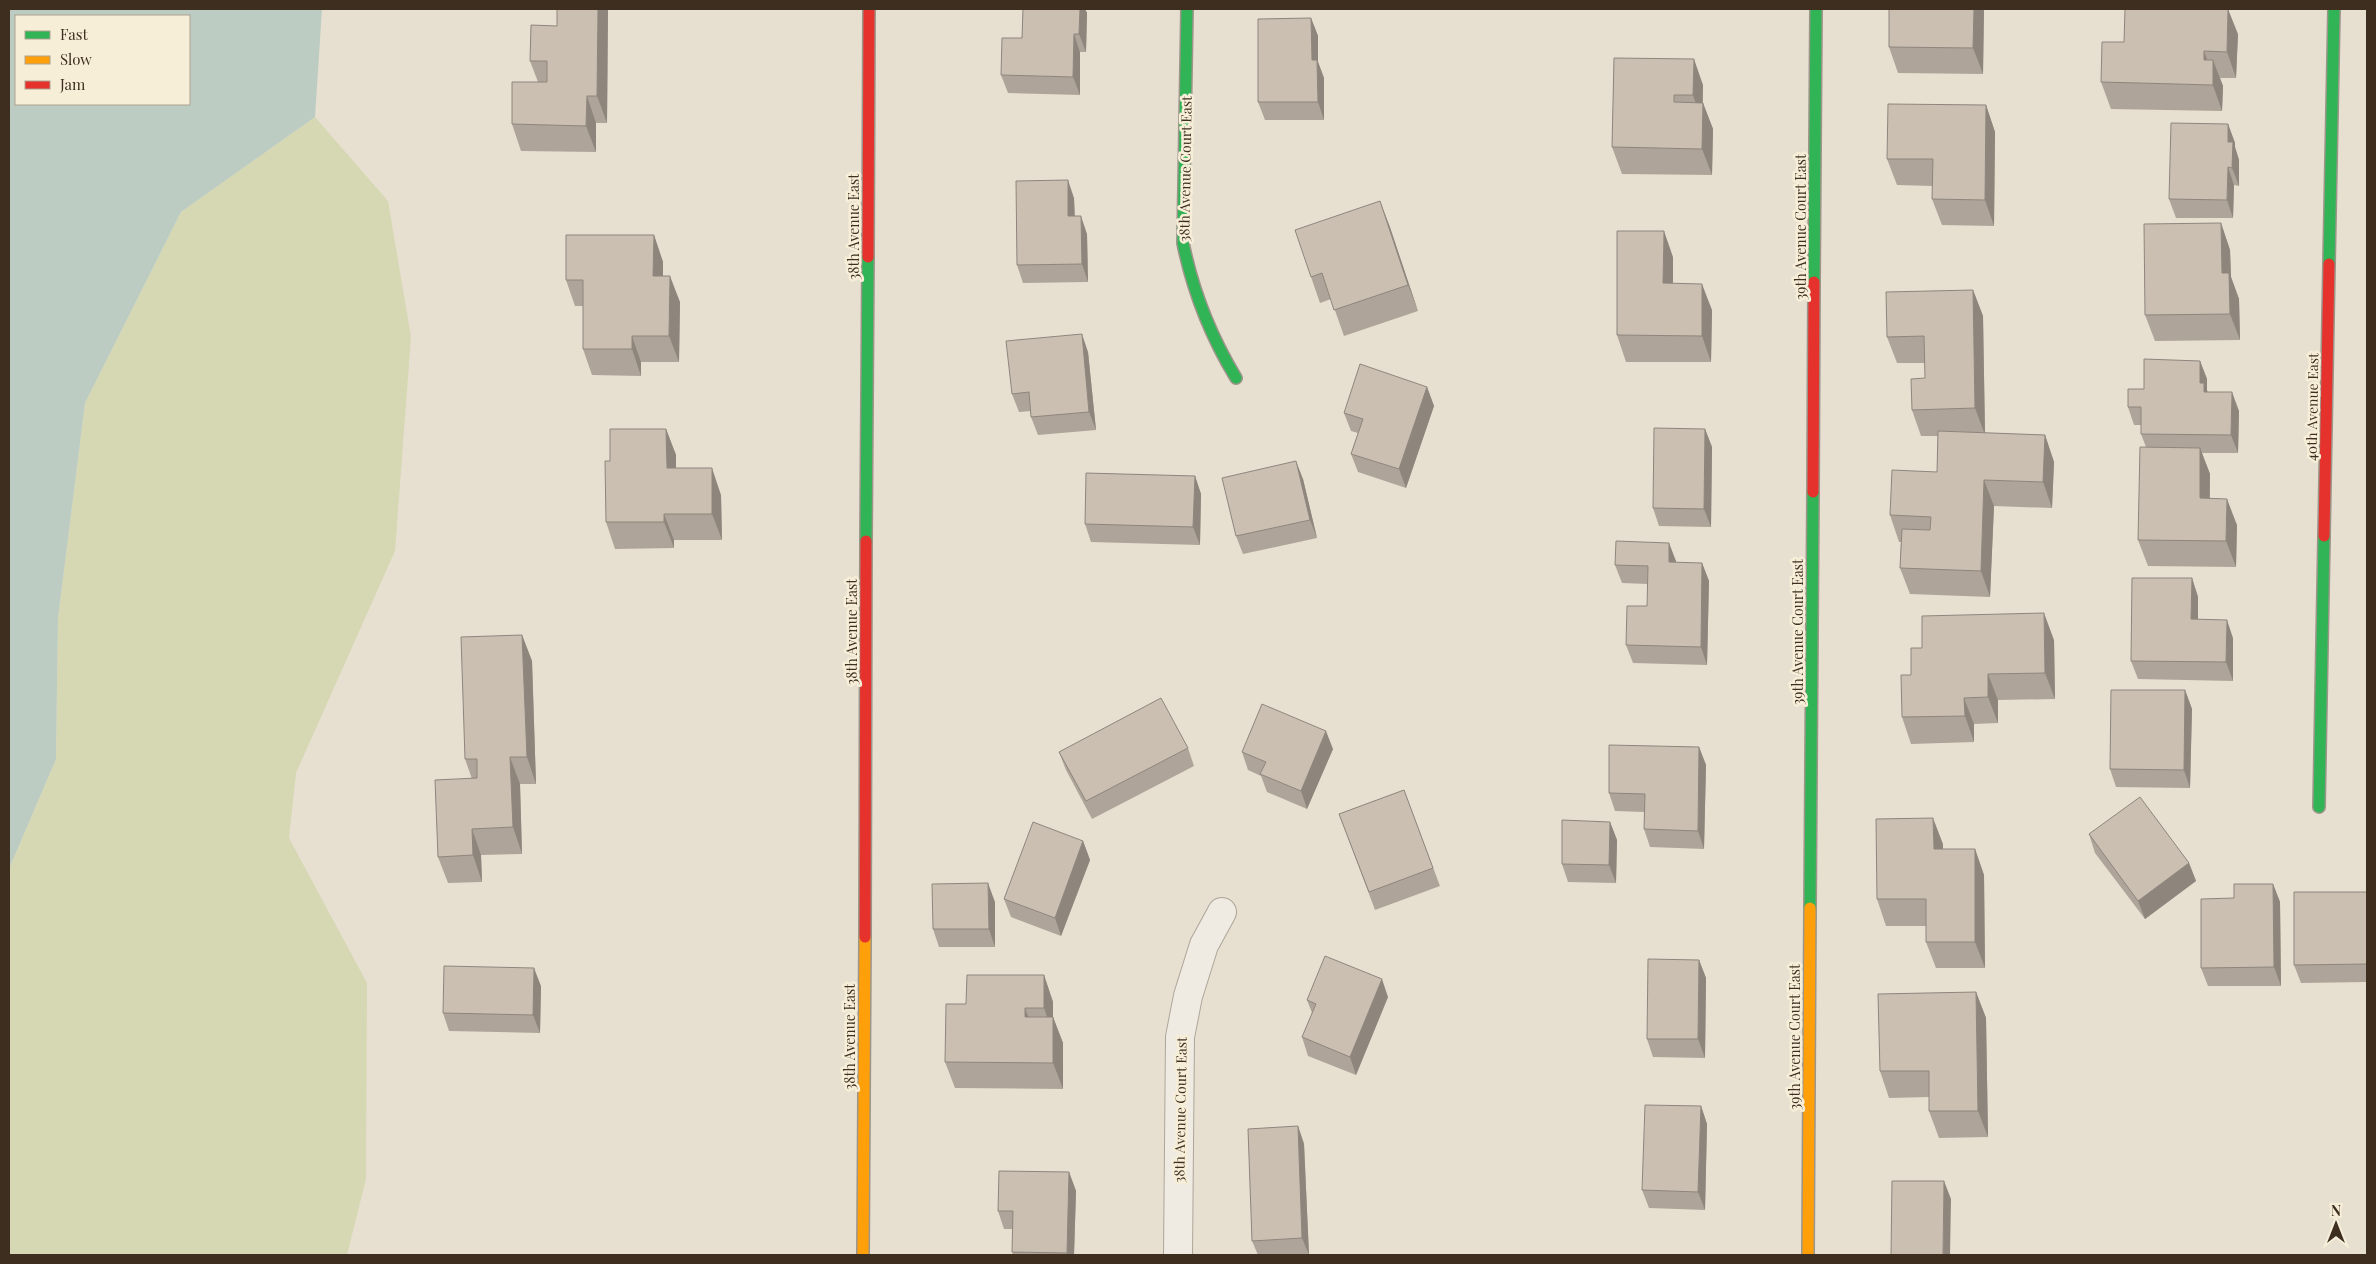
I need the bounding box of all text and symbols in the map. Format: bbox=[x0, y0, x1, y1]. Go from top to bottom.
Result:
legend bbox=[15, 15, 190, 105]
text: Fast bbox=[60, 24, 89, 44]
text: Slow bbox=[60, 49, 92, 69]
text: Jam bbox=[59, 74, 86, 94]
street label: 38th Avenue Court East bbox=[1174, 95, 1196, 242]
street label: 39th Avenue Court East bbox=[1791, 153, 1810, 300]
street label: 38th Avenue East bbox=[844, 173, 863, 280]
street label: 40th Avenue East bbox=[2302, 352, 2322, 461]
street label: 39th Avenue Court East bbox=[1788, 558, 1807, 705]
street label: 38th Avenue East bbox=[842, 578, 861, 685]
street label: 39th Avenue Court East bbox=[1785, 963, 1804, 1110]
street label: 38th Avenue East bbox=[840, 983, 859, 1090]
street label: 38th Avenue Court East bbox=[1169, 1036, 1191, 1183]
north arrow bbox=[2311, 1199, 2361, 1249]
text: N bbox=[2331, 1201, 2341, 1220]

